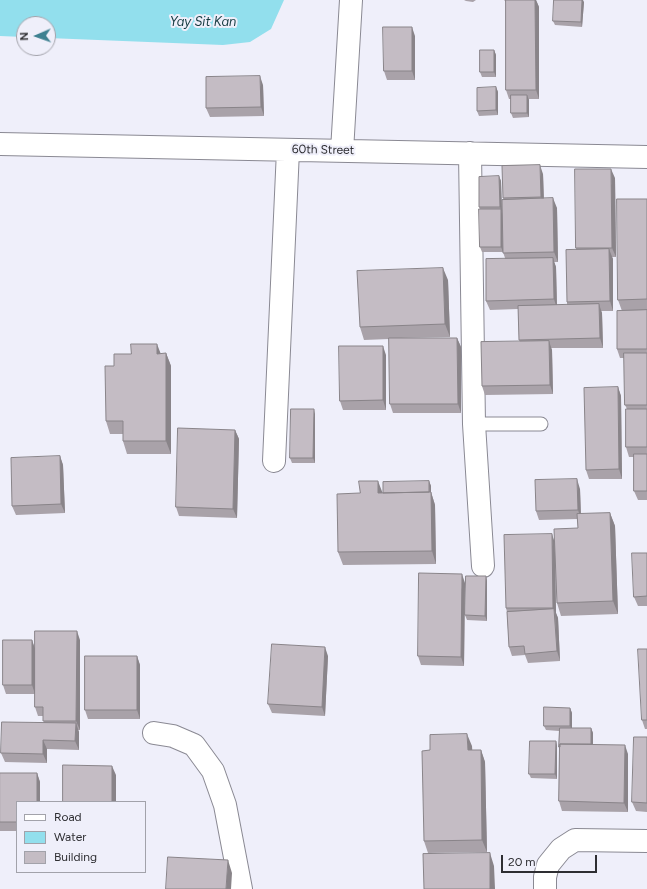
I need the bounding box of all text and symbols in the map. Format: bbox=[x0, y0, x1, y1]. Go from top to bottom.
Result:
water label: Yay Sit Kan bbox=[170, 14, 236, 30]
north arrow bbox=[16, 16, 56, 56]
text: N bbox=[18, 32, 31, 41]
street label: 60th Street bbox=[292, 142, 354, 158]
legend bbox=[16, 801, 146, 873]
text: Road bbox=[54, 810, 82, 824]
text: Water bbox=[54, 830, 86, 844]
scale bar bbox=[503, 847, 599, 873]
text: Building bbox=[54, 850, 97, 864]
text: 20 m bbox=[508, 855, 536, 869]

